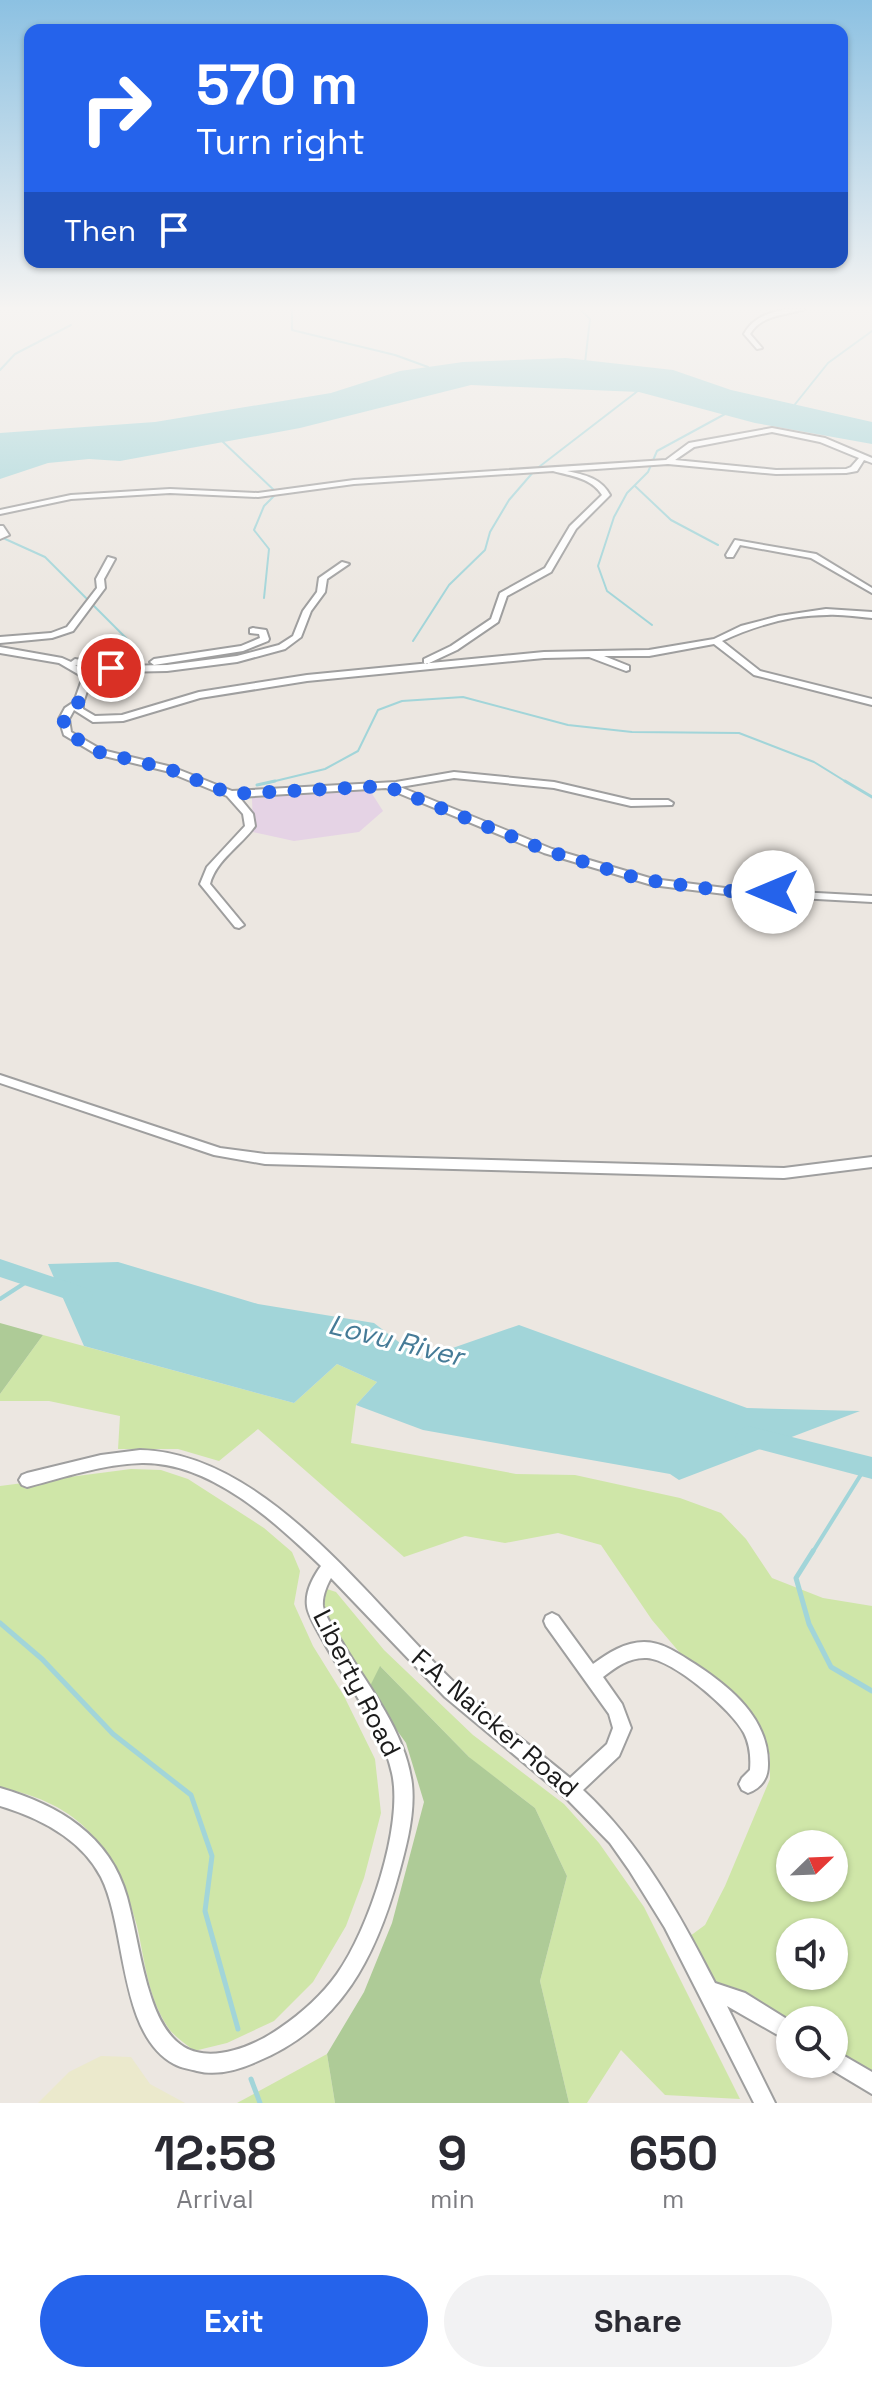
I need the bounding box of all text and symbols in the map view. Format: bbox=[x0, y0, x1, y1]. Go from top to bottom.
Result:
text: 570 m bbox=[196, 49, 358, 120]
icon: right bbox=[64, 56, 168, 160]
text: Turn right bbox=[196, 119, 365, 165]
icon: arrive bbox=[152, 208, 196, 252]
text: Then bbox=[64, 211, 136, 250]
pin bbox=[77, 634, 145, 702]
icon: arrive bbox=[89, 646, 133, 690]
position arrow bbox=[731, 850, 815, 934]
water label: Lovu River bbox=[325, 1306, 470, 1375]
street label: Liberty Road bbox=[305, 1604, 409, 1762]
street label: F.A. Naicker Road bbox=[404, 1641, 586, 1805]
north arrow bbox=[776, 1830, 848, 1902]
map controls bbox=[776, 1830, 848, 2078]
button: sound bbox=[776, 1918, 848, 1990]
button: search bbox=[776, 2006, 848, 2078]
text: 12:58 bbox=[154, 2123, 276, 2184]
text: 9 bbox=[437, 2123, 467, 2184]
text: 650 bbox=[629, 2123, 718, 2184]
text: Arrival bbox=[176, 2182, 254, 2216]
text: min bbox=[430, 2182, 475, 2216]
text: m bbox=[662, 2182, 684, 2216]
button: Exit bbox=[40, 2275, 428, 2367]
button: Share bbox=[444, 2275, 832, 2367]

